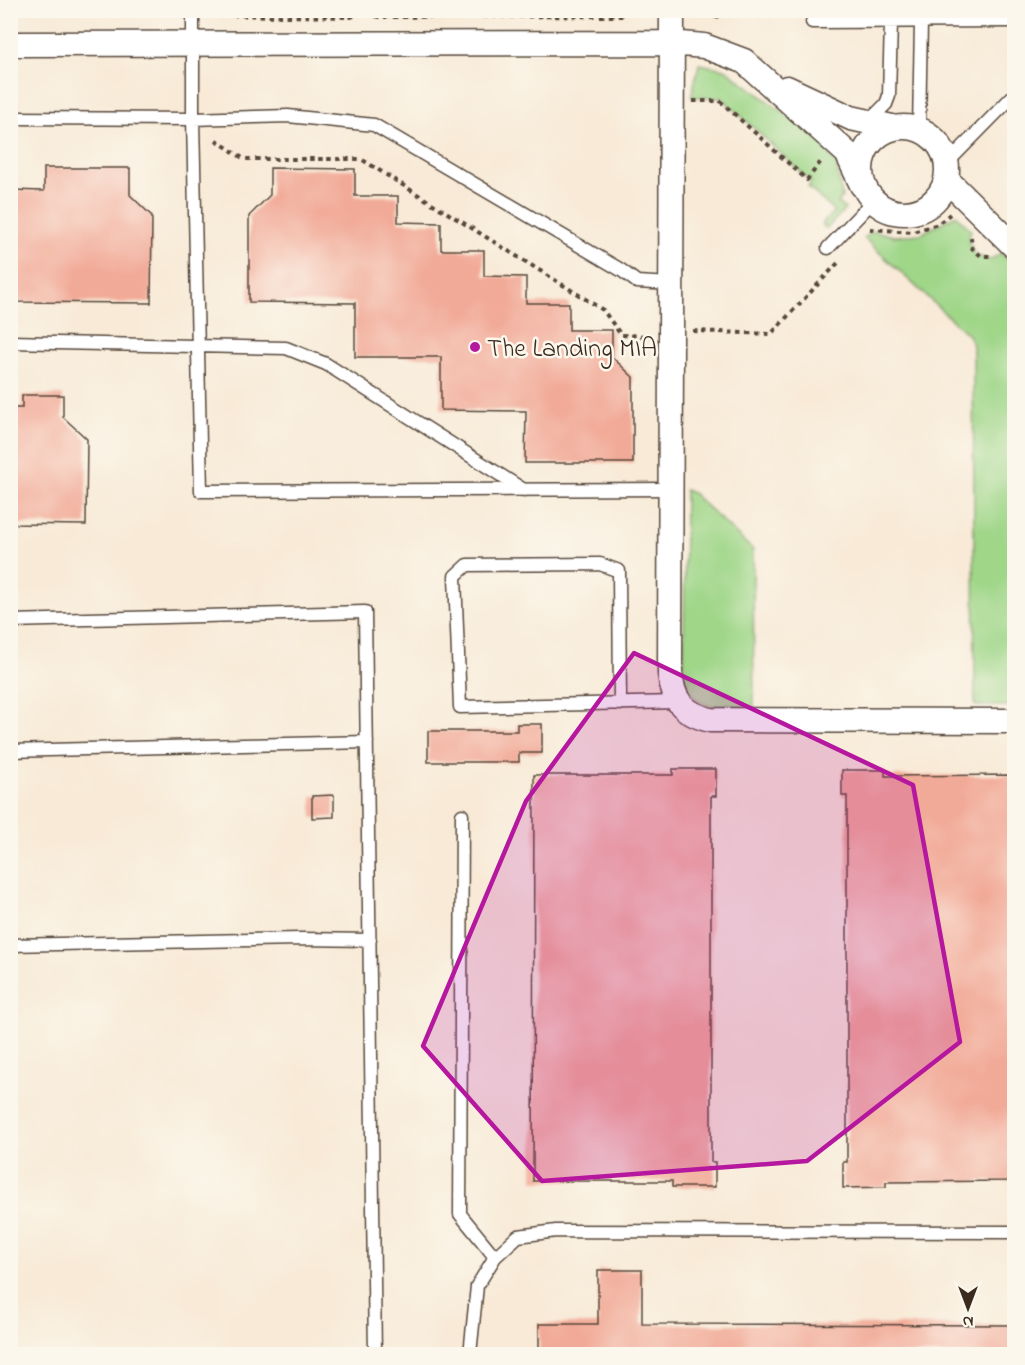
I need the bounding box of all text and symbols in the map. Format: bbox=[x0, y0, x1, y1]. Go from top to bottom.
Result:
place label: The Landing MIA bbox=[487, 331, 657, 369]
marker: The Landing MIA bbox=[468, 340, 482, 354]
north arrow bbox=[938, 1278, 998, 1338]
text: N bbox=[962, 1309, 973, 1333]

